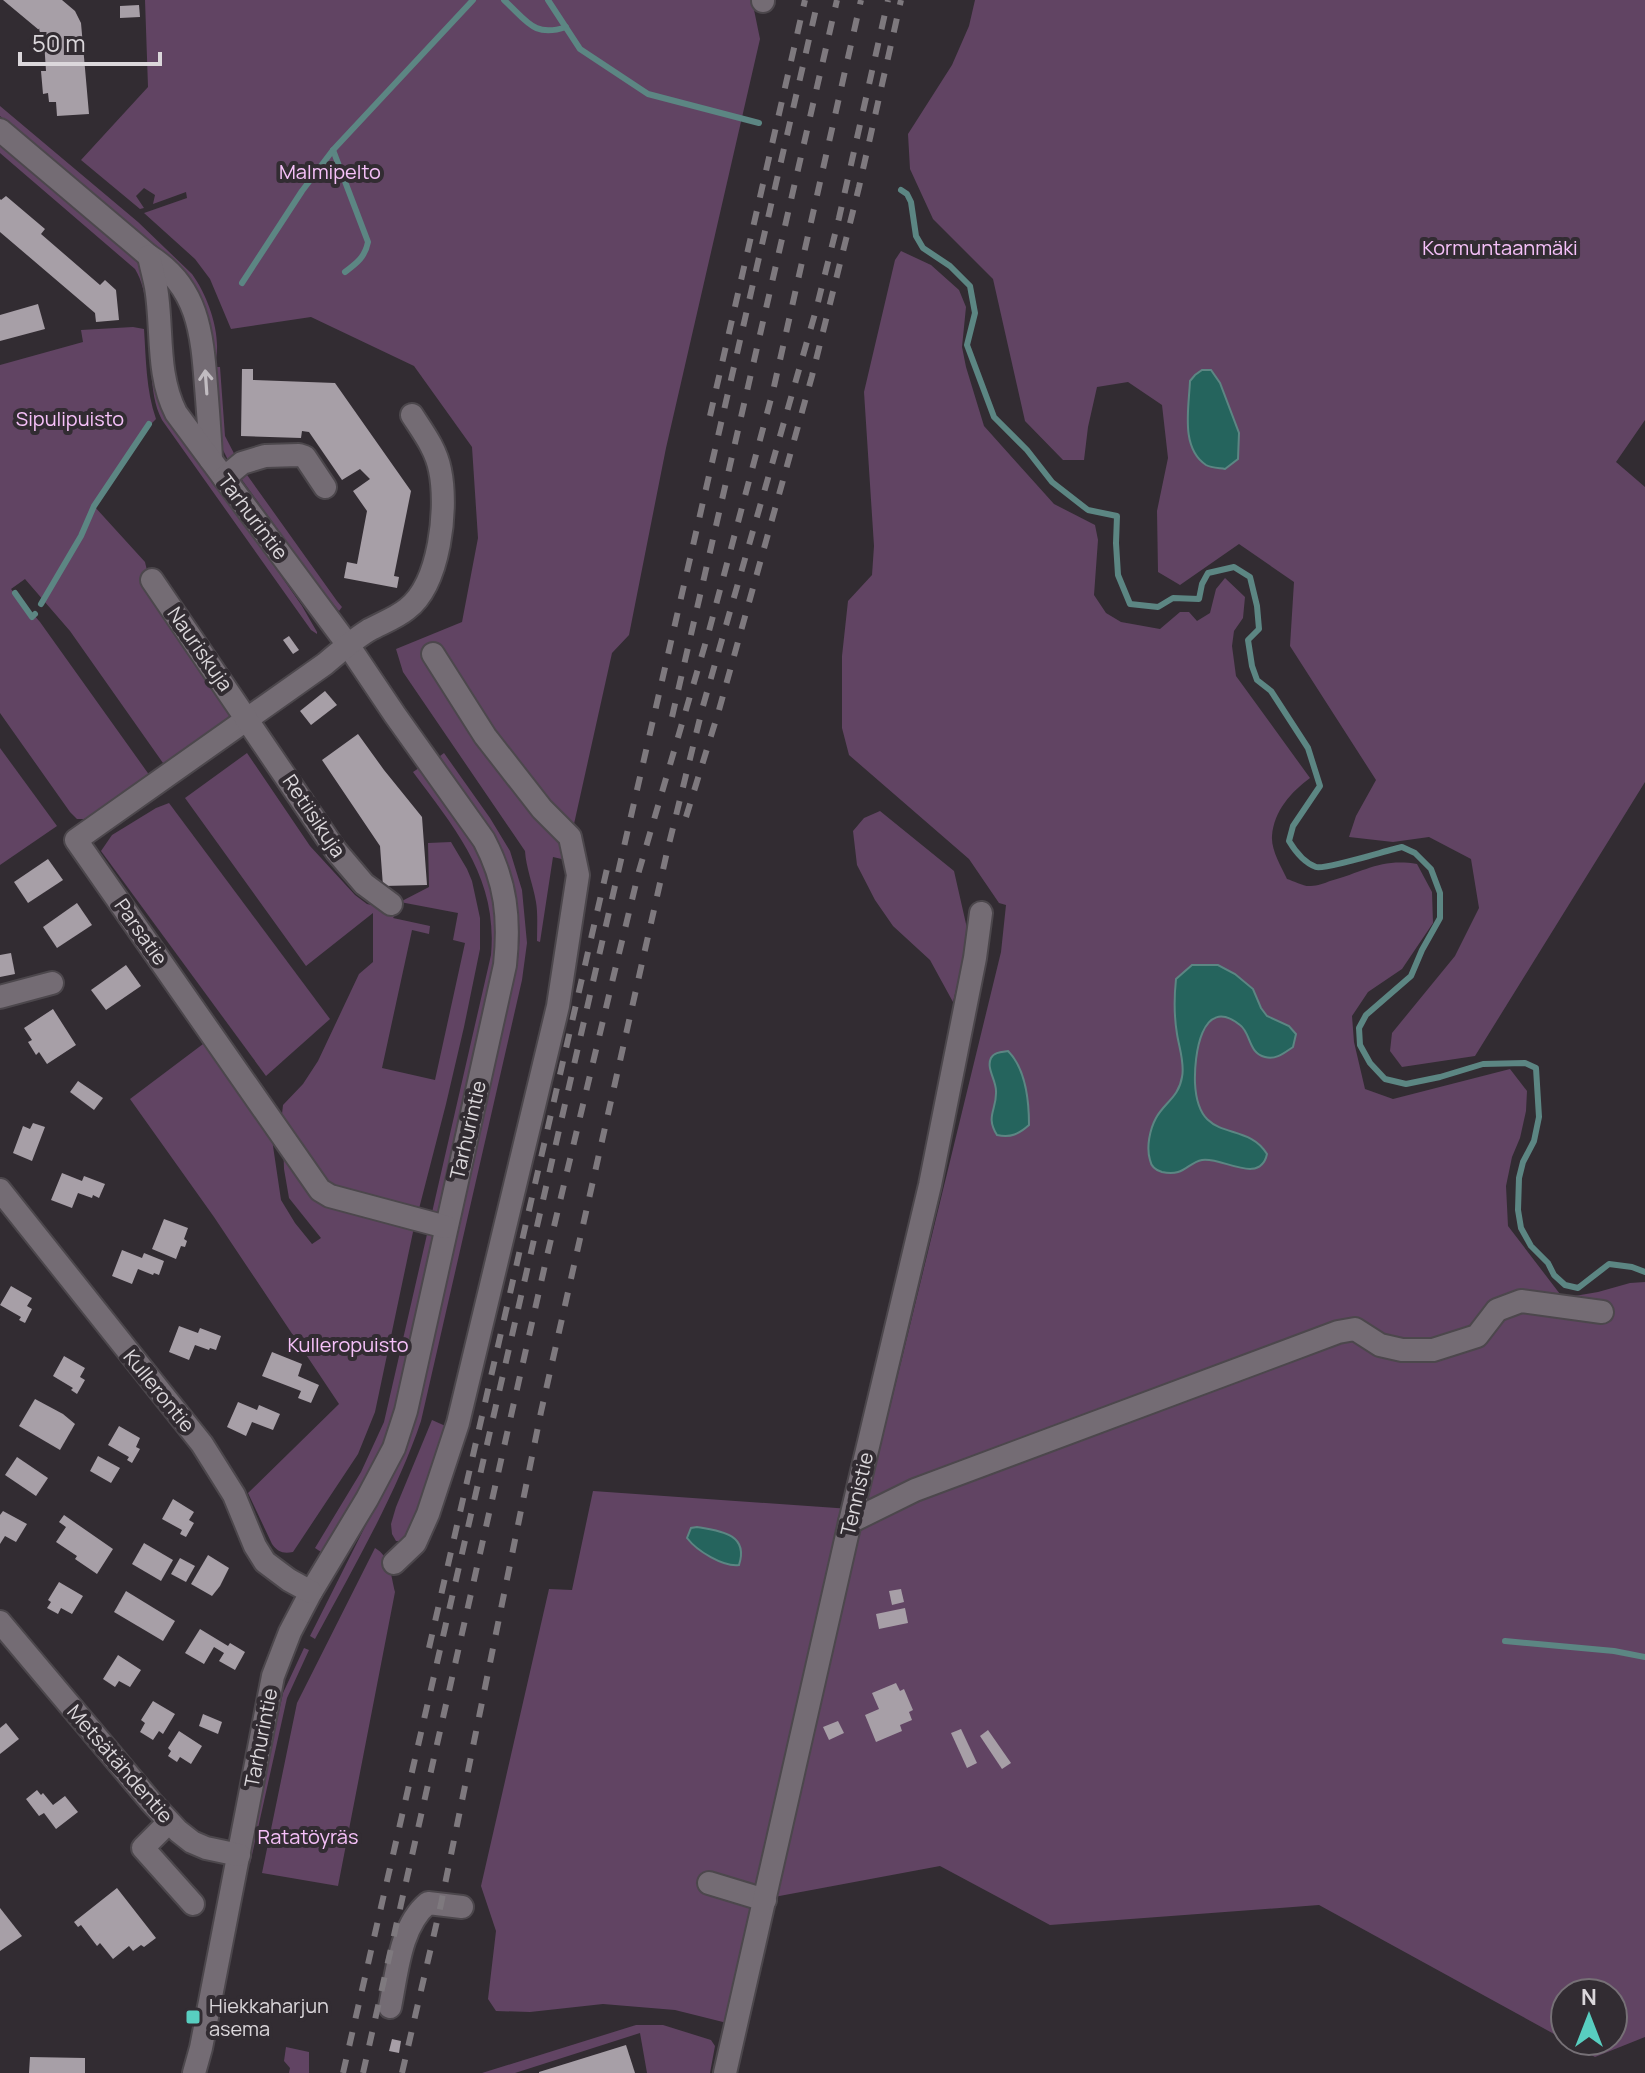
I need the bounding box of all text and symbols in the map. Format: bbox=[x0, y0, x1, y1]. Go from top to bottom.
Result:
scale bar bbox=[20, 16, 160, 66]
text: 50 m bbox=[32, 26, 86, 59]
park label: Malmipelto bbox=[279, 158, 381, 185]
park label: Kormuntaanmäki bbox=[1422, 234, 1578, 261]
one-way arrow bbox=[198, 369, 213, 396]
park label: Sipulipuisto bbox=[16, 405, 124, 432]
street label: Tarhurintie bbox=[212, 468, 294, 565]
street label: Nauriskuja bbox=[162, 601, 239, 696]
street label: Retiisikuja bbox=[277, 769, 352, 863]
street label: Parsatie bbox=[109, 893, 174, 970]
street label: Tarhurintie bbox=[443, 1078, 492, 1182]
park label: Kulleropuisto bbox=[287, 1331, 409, 1358]
street label: Kullerontie bbox=[118, 1344, 201, 1438]
street label: Tennistie bbox=[834, 1449, 879, 1538]
street label: Tarhurintie bbox=[238, 1686, 283, 1790]
street label: Metsätähdentie bbox=[61, 1699, 179, 1829]
park label: Ratatöyräs bbox=[258, 1823, 358, 1850]
north arrow bbox=[1549, 1977, 1629, 2057]
text: N bbox=[1581, 1982, 1597, 2012]
place label: Hiekkaharjun asema bbox=[209, 1992, 329, 2042]
marker: Hiekkaharjun asema bbox=[184, 2008, 202, 2026]

